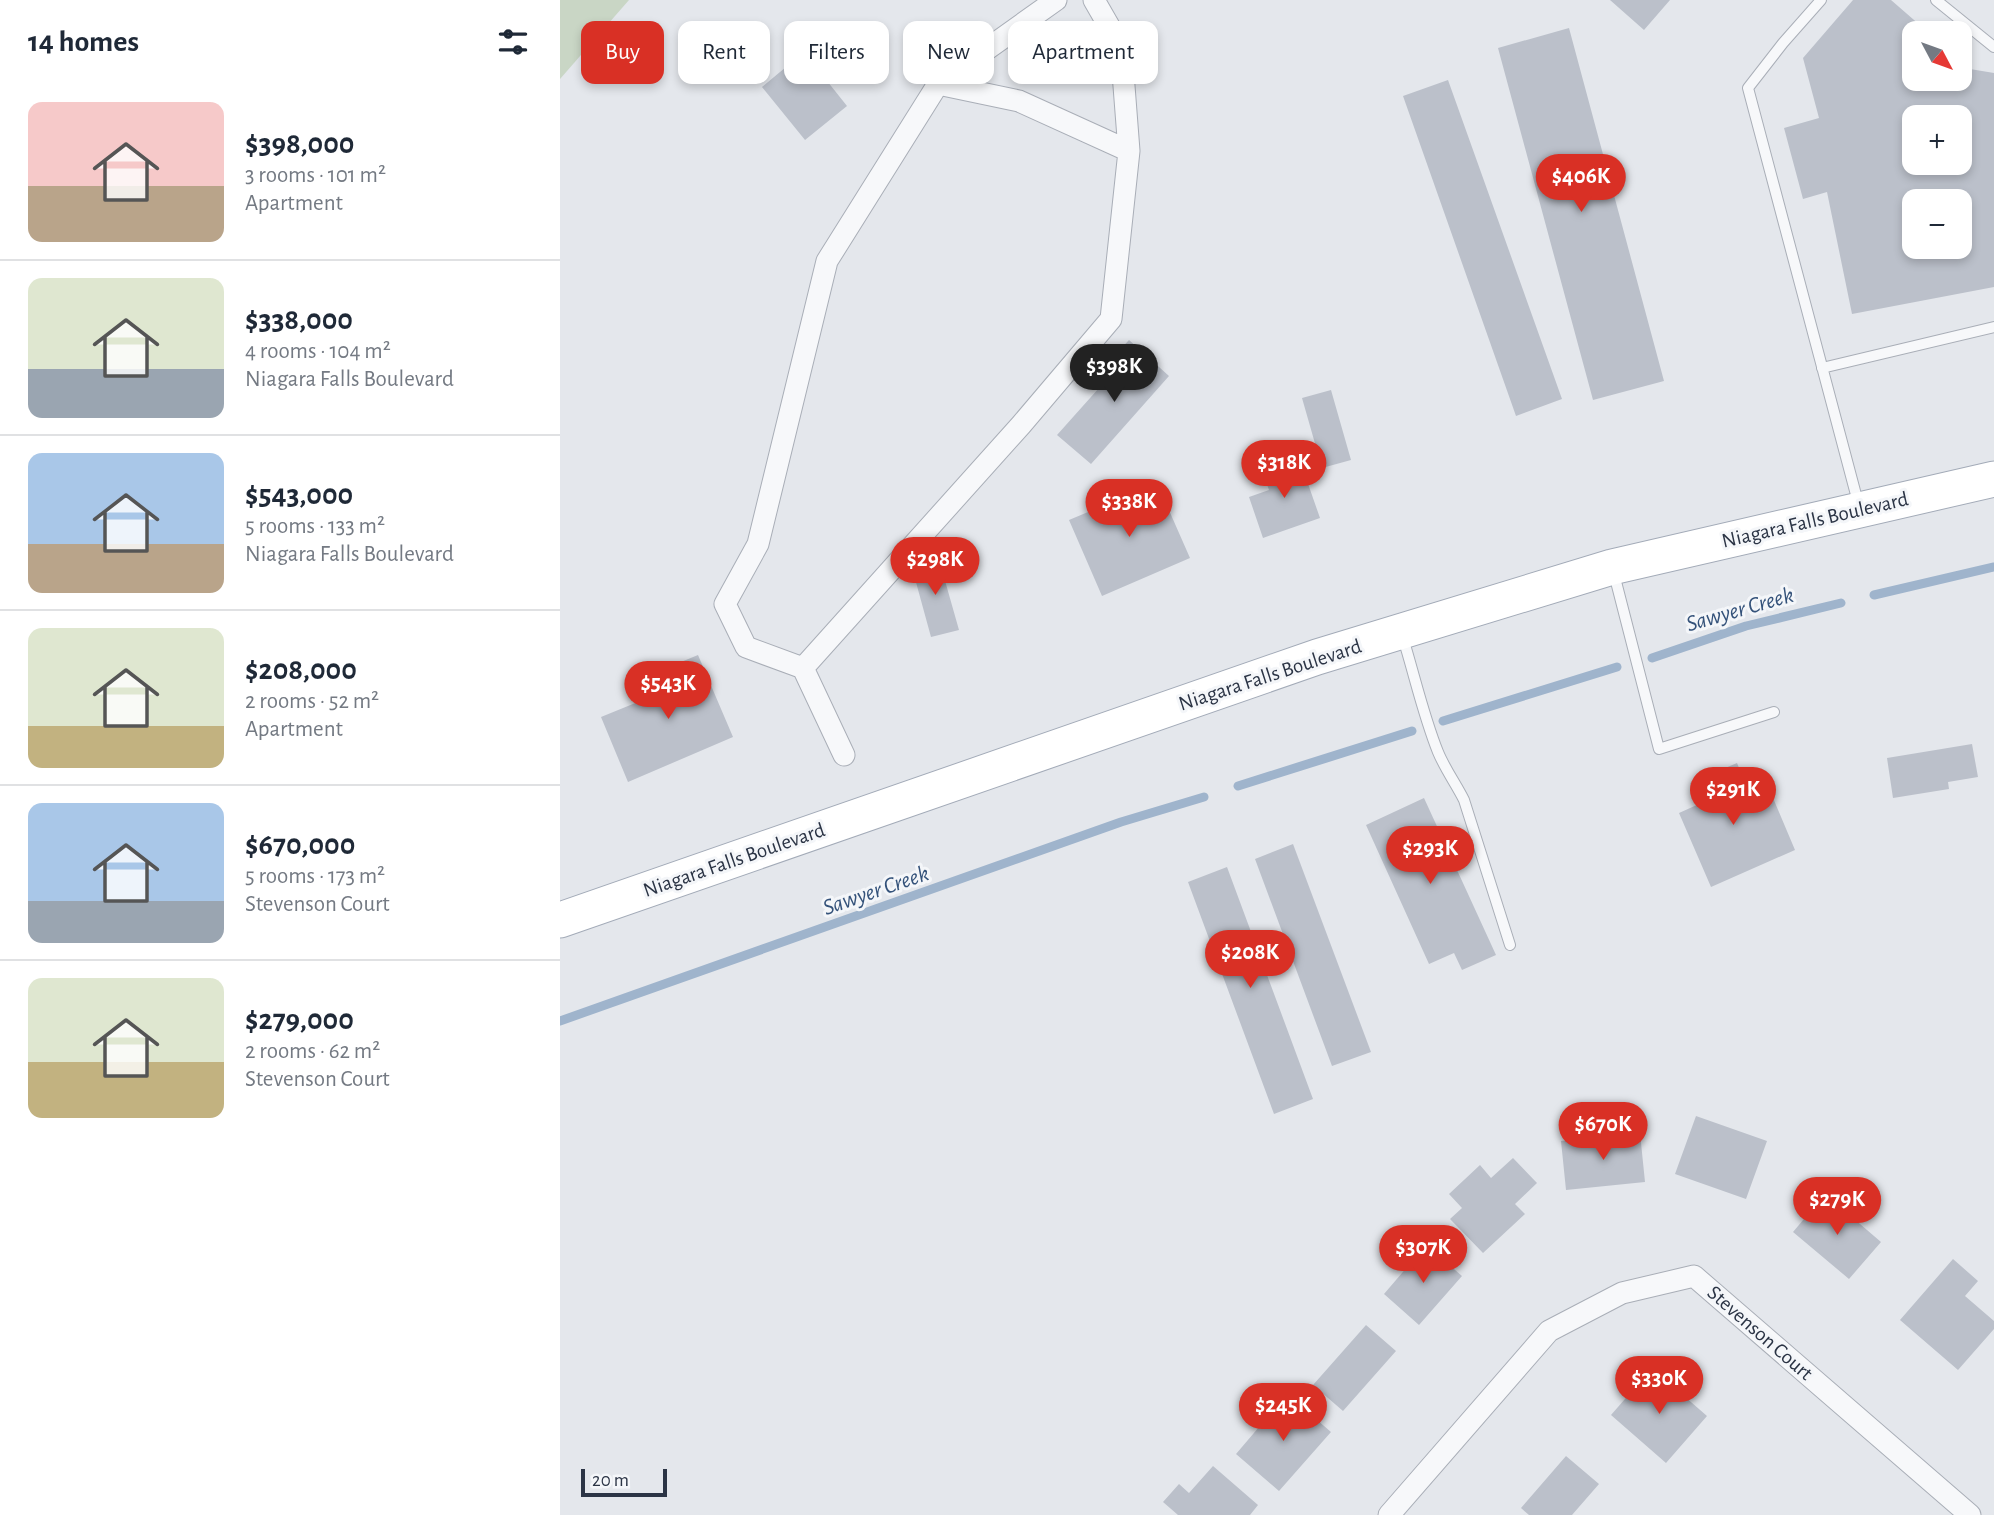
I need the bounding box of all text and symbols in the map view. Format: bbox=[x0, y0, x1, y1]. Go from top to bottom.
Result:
chip: Buy bbox=[581, 21, 664, 84]
chip: Rent bbox=[678, 21, 770, 84]
chip: Filters bbox=[784, 21, 889, 84]
chip: New bbox=[903, 21, 994, 84]
chip: Apartment bbox=[1008, 21, 1158, 84]
north arrow bbox=[1902, 21, 1972, 91]
map controls bbox=[1902, 21, 1972, 259]
icon: filters bbox=[494, 23, 532, 61]
text: 14 homes bbox=[28, 27, 139, 57]
button: + bbox=[1902, 105, 1972, 175]
text: $398,000 bbox=[245, 129, 354, 159]
icon: home bbox=[84, 130, 168, 214]
pin: $406K bbox=[1532, 154, 1630, 214]
text: 3 rooms · 101 m² bbox=[245, 164, 386, 187]
text: $406K bbox=[1552, 165, 1610, 188]
button: − bbox=[1902, 189, 1972, 259]
text: Apartment bbox=[245, 192, 343, 215]
text: $338,000 bbox=[245, 305, 353, 335]
icon: home bbox=[84, 306, 168, 390]
text: 4 rooms · 104 m² bbox=[245, 340, 391, 363]
pin: $398K bbox=[1065, 344, 1163, 404]
text: $398K bbox=[1086, 355, 1142, 378]
text: Niagara Falls Boulevard bbox=[245, 368, 454, 391]
pin: $318K bbox=[1235, 440, 1333, 500]
text: $318K bbox=[1257, 451, 1311, 474]
text: $543,000 bbox=[245, 480, 353, 510]
pin: $338K bbox=[1080, 480, 1178, 539]
icon: home bbox=[84, 481, 168, 565]
street label: Niagara Falls Boulevard bbox=[1720, 488, 1910, 552]
text: $338K bbox=[1102, 490, 1156, 513]
text: 5 rooms · 133 m² bbox=[245, 515, 385, 538]
pin: $298K bbox=[886, 538, 984, 597]
text: Niagara Falls Boulevard bbox=[245, 543, 454, 566]
text: $298K bbox=[906, 548, 964, 571]
water label: Sawyer Creek bbox=[1684, 584, 1797, 636]
street label: Niagara Falls Boulevard bbox=[1176, 636, 1364, 714]
text: $208,000 bbox=[245, 655, 357, 685]
icon: home bbox=[84, 656, 168, 740]
pin: $543K bbox=[619, 662, 717, 721]
text: $543K bbox=[640, 672, 696, 695]
text: 2 rooms · 52 m² bbox=[245, 690, 379, 713]
text: Apartment bbox=[245, 718, 343, 741]
pin: $291K bbox=[1684, 768, 1782, 827]
text: $291K bbox=[1706, 778, 1760, 801]
street label: Niagara Falls Boulevard bbox=[640, 819, 828, 901]
pin: $293K bbox=[1381, 826, 1479, 886]
text: $670,000 bbox=[245, 830, 355, 860]
icon: home bbox=[84, 831, 168, 915]
text: $293K bbox=[1402, 837, 1458, 860]
water label: Sawyer Creek bbox=[820, 862, 932, 920]
text: 5 rooms · 173 m² bbox=[245, 865, 385, 888]
text: Stevenson Court bbox=[245, 893, 390, 916]
pin: $208K bbox=[1201, 930, 1299, 990]
text: $208K bbox=[1221, 941, 1279, 964]
text: $279,000 bbox=[245, 1005, 354, 1035]
icon: home bbox=[84, 1006, 168, 1090]
text: 2 rooms · 62 m² bbox=[245, 1040, 380, 1063]
text: Stevenson Court bbox=[245, 1068, 390, 1091]
pin: $670K bbox=[1554, 1102, 1652, 1162]
text: $670K bbox=[1575, 1113, 1631, 1136]
pin: $279K bbox=[1788, 1178, 1886, 1237]
text: $279K bbox=[1809, 1188, 1865, 1211]
pin: $307K bbox=[1374, 1226, 1472, 1285]
text: $307K bbox=[1395, 1236, 1451, 1259]
street label: Stevenson Court bbox=[1703, 1282, 1817, 1384]
pin: $330K bbox=[1610, 1356, 1708, 1416]
text: $330K bbox=[1631, 1367, 1687, 1390]
pin: $245K bbox=[1234, 1384, 1332, 1443]
text: $245K bbox=[1255, 1394, 1311, 1417]
scale bar bbox=[581, 1466, 667, 1498]
text: 20 m bbox=[592, 1471, 629, 1490]

